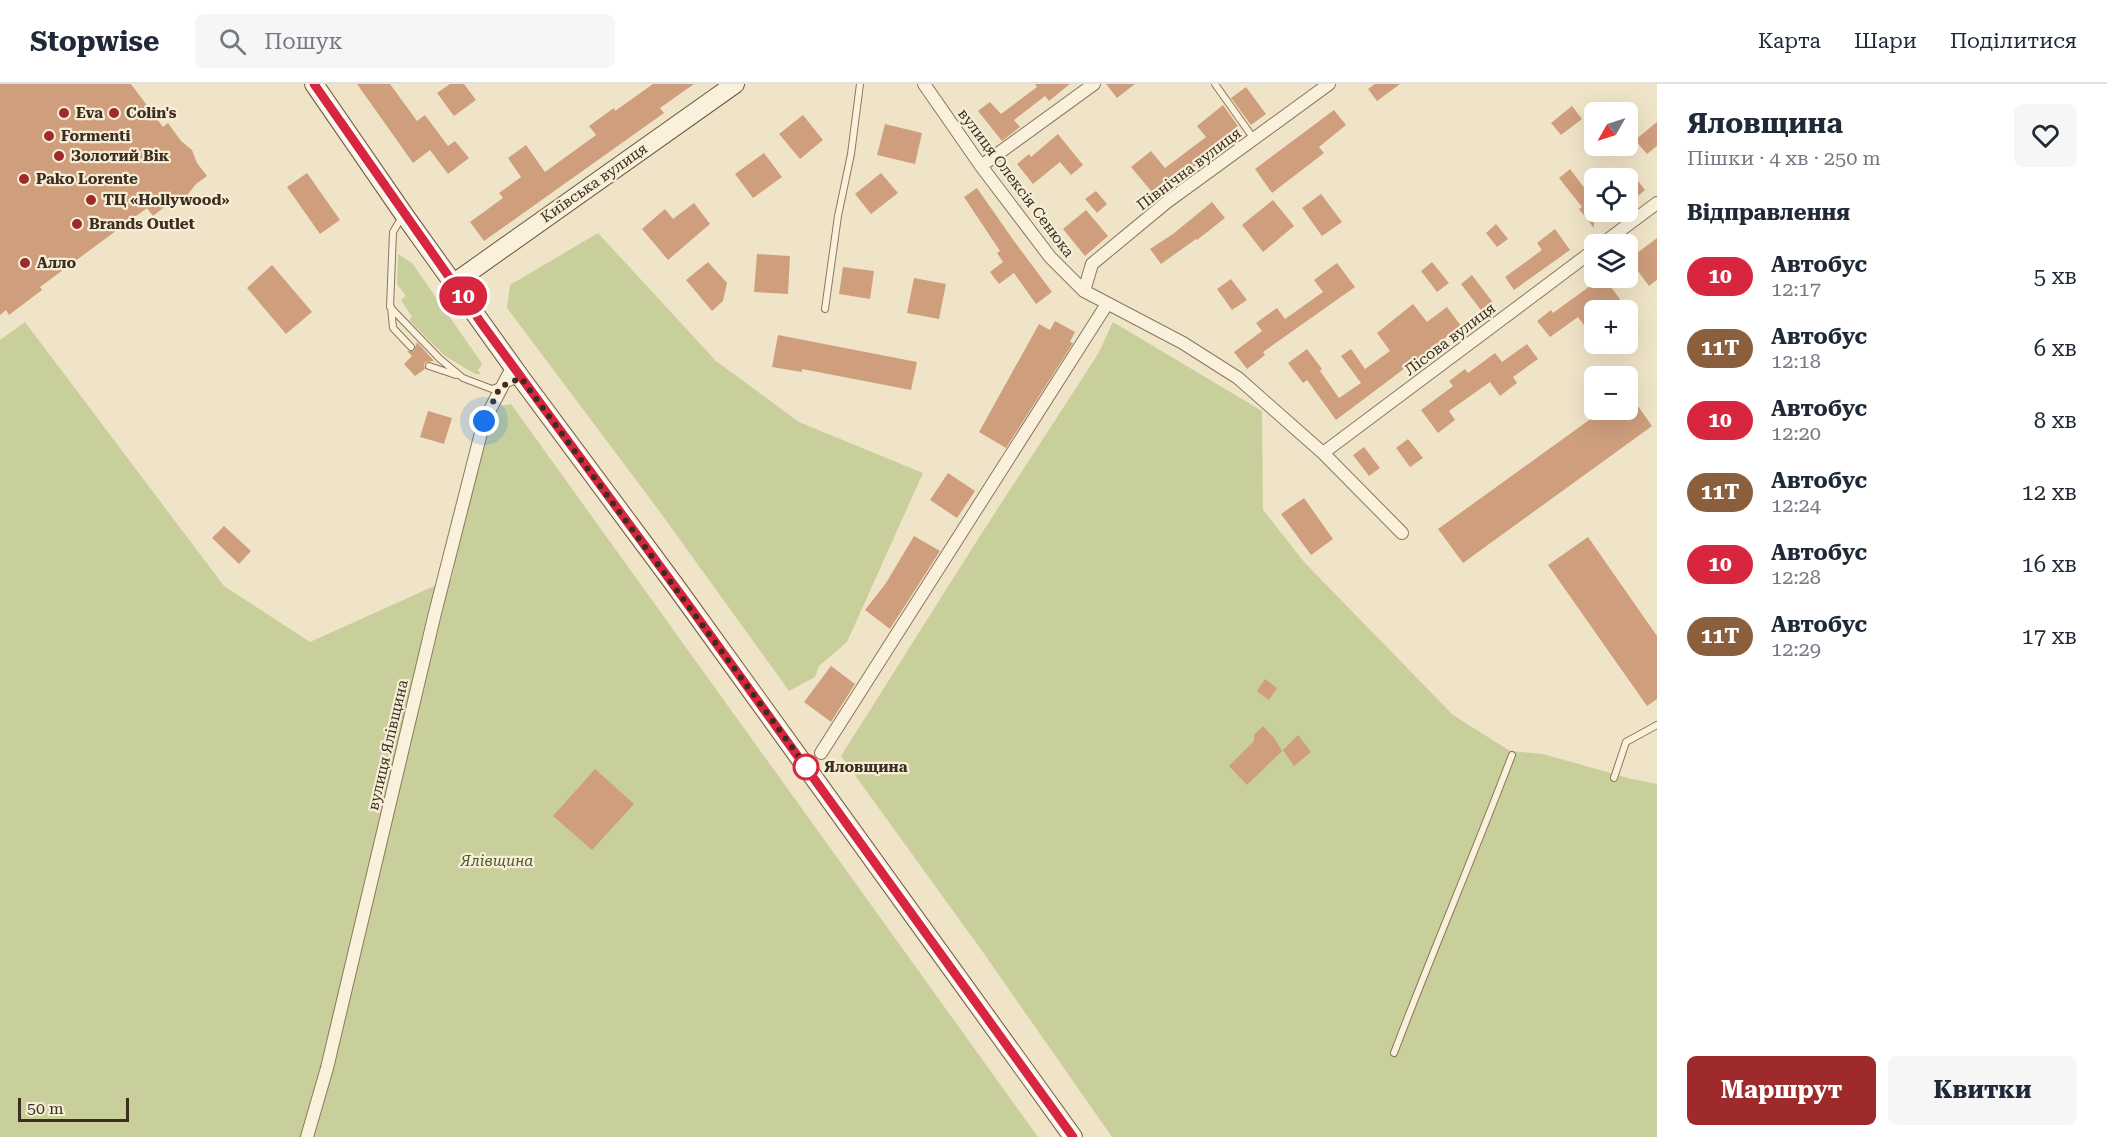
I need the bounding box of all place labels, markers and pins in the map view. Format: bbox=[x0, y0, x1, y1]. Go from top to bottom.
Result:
place label: Eva bbox=[76, 104, 103, 122]
place label: Colin's bbox=[126, 104, 177, 122]
marker: Eva bbox=[57, 106, 71, 120]
marker: Colin's bbox=[107, 106, 121, 120]
place label: Formenti bbox=[61, 127, 130, 145]
marker: Formenti bbox=[42, 129, 56, 143]
place label: Золотий Вік bbox=[71, 147, 170, 165]
marker: Золотий Вік bbox=[52, 149, 66, 163]
place label: Pako Lorente bbox=[36, 170, 138, 188]
marker: Pako Lorente bbox=[17, 172, 31, 186]
place label: ТЦ «Hollywood» bbox=[103, 191, 230, 209]
marker: ТЦ «Hollywood» bbox=[84, 193, 98, 207]
place label: Brands Outlet bbox=[89, 215, 195, 233]
marker: Brands Outlet bbox=[70, 217, 84, 231]
place label: Алло bbox=[37, 254, 77, 272]
marker: Алло bbox=[18, 256, 32, 270]
marker: Яловщина bbox=[793, 754, 819, 780]
place label: Яловщина bbox=[824, 758, 908, 776]

